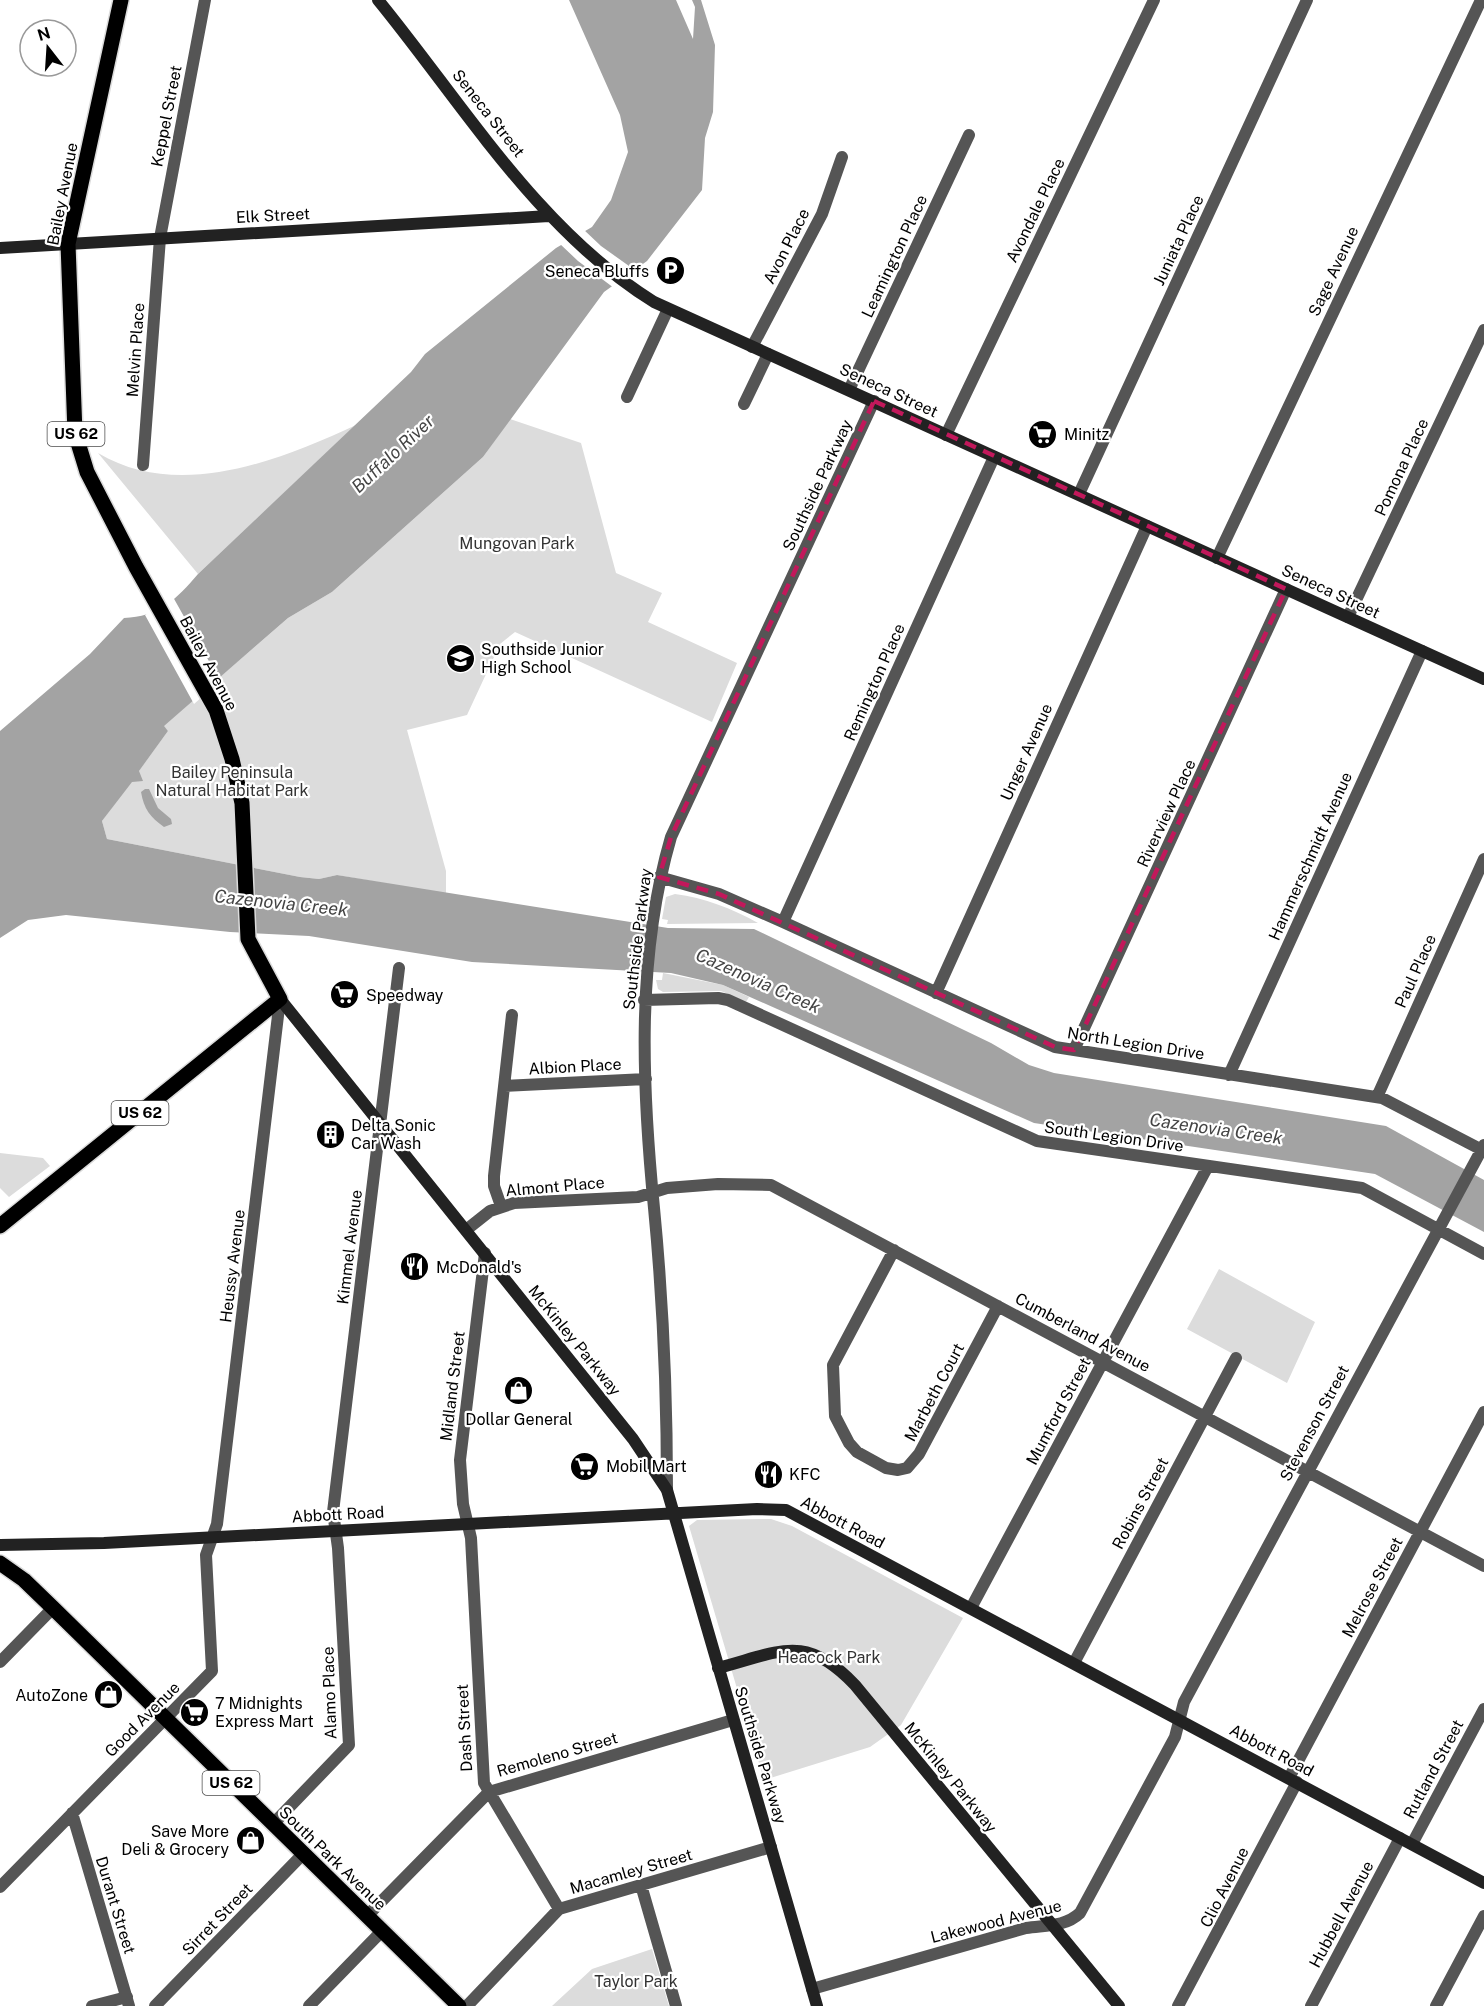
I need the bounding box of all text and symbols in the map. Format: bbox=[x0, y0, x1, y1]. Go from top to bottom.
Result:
north arrow bbox=[18, 18, 78, 78]
text: N bbox=[35, 23, 53, 45]
street label: Keppel Street bbox=[147, 64, 186, 169]
street label: Seneca Street bbox=[448, 66, 529, 161]
street label: Bailey Avenue bbox=[43, 141, 82, 247]
street label: Avondale Place bbox=[1002, 155, 1069, 266]
street label: Leamington Place bbox=[858, 192, 931, 321]
street label: Juniata Place bbox=[1149, 192, 1208, 289]
street label: Elk Street bbox=[236, 204, 311, 227]
street label: Avon Place bbox=[759, 205, 814, 287]
street label: Sage Avenue bbox=[1304, 223, 1363, 319]
parking icon: Seneca Bluffs bbox=[654, 255, 686, 287]
place label: Seneca Bluffs bbox=[545, 262, 649, 281]
street label: Melvin Place bbox=[123, 302, 148, 398]
street label: Seneca Street bbox=[837, 359, 941, 421]
water label: Buffalo River bbox=[347, 410, 438, 497]
street label: Pomona Place bbox=[1371, 415, 1432, 519]
street label: Southside Parkway bbox=[779, 416, 856, 554]
supermarket icon: Minitz bbox=[1027, 418, 1059, 450]
road number: US 62 bbox=[48, 422, 104, 446]
place label: Minitz bbox=[1064, 425, 1110, 444]
park label: Mungovan Park bbox=[459, 534, 575, 553]
street label: Seneca Street bbox=[1279, 560, 1383, 622]
street label: Bailey Avenue bbox=[176, 613, 241, 714]
street label: Remington Place bbox=[840, 621, 909, 744]
place label: Southside Junior High School bbox=[481, 640, 604, 677]
school or university icon: Southside Junior High School bbox=[444, 642, 476, 674]
street label: Unger Avenue bbox=[997, 701, 1056, 804]
street label: Riverview Place bbox=[1133, 756, 1200, 870]
park label: Bailey Peninsula Natural Habitat Park bbox=[155, 763, 309, 800]
street label: Hammerschmidt Avenue bbox=[1265, 769, 1356, 943]
street label: Southside Parkway bbox=[619, 867, 656, 1011]
water label: Cazenovia Creek bbox=[213, 885, 349, 920]
street label: Paul Place bbox=[1391, 931, 1440, 1011]
water label: Cazenovia Creek bbox=[693, 944, 824, 1018]
supermarket icon: Speedway bbox=[329, 979, 361, 1011]
place label: Speedway bbox=[366, 986, 444, 1005]
street label: North Legion Drive bbox=[1066, 1023, 1206, 1064]
street label: Albion Place bbox=[528, 1055, 622, 1078]
road number: US 62 bbox=[112, 1101, 168, 1125]
water label: Cazenovia Creek bbox=[1148, 1109, 1284, 1148]
place label: Delta Sonic Car Wash bbox=[351, 1116, 436, 1153]
street label: South Legion Drive bbox=[1043, 1117, 1185, 1156]
building icon: Delta Sonic Car Wash bbox=[314, 1118, 346, 1150]
street label: Almont Place bbox=[505, 1173, 605, 1200]
street label: Kimmel Avenue bbox=[333, 1189, 366, 1305]
street label: Heussy Avenue bbox=[216, 1208, 249, 1324]
restaurant icon: McDonald's bbox=[399, 1251, 431, 1283]
place label: McDonald's bbox=[436, 1258, 522, 1277]
street label: McKinley Parkway bbox=[524, 1281, 625, 1400]
street label: Cumberland Avenue bbox=[1012, 1289, 1154, 1376]
street label: Midland Street bbox=[436, 1330, 469, 1442]
street label: Marbeth Court bbox=[901, 1340, 968, 1445]
street label: Mumford Street bbox=[1022, 1354, 1095, 1468]
street label: Stevenson Street bbox=[1276, 1362, 1353, 1484]
shop icon: Dollar General bbox=[503, 1375, 535, 1407]
place label: Dollar General bbox=[465, 1410, 573, 1429]
supermarket icon: Mobil Mart bbox=[569, 1450, 601, 1482]
street label: Robins Street bbox=[1108, 1454, 1173, 1552]
place label: Mobil Mart bbox=[606, 1457, 687, 1476]
restaurant icon: KFC bbox=[752, 1458, 784, 1490]
place label: KFC bbox=[789, 1465, 820, 1484]
street label: Abbott Road bbox=[797, 1492, 888, 1553]
street label: Abbott Road bbox=[291, 1503, 385, 1526]
street label: Melrose Street bbox=[1338, 1534, 1407, 1641]
street label: Alamo Place bbox=[318, 1646, 341, 1740]
park label: Heacock Park bbox=[777, 1648, 881, 1667]
street label: Good Avenue bbox=[101, 1678, 184, 1761]
shop icon: AutoZone bbox=[93, 1679, 125, 1711]
street label: Dash Street bbox=[453, 1684, 476, 1772]
street label: Southside Parkway bbox=[731, 1684, 791, 1827]
place label: AutoZone bbox=[15, 1686, 88, 1705]
place label: 7 Midnights Express Mart bbox=[215, 1694, 314, 1731]
supermarket icon: 7 Midnights Express Mart bbox=[178, 1696, 210, 1728]
street label: Rutland Street bbox=[1399, 1717, 1467, 1822]
street label: McKinley Parkway bbox=[900, 1718, 1001, 1837]
street label: Abbott Road bbox=[1226, 1720, 1317, 1781]
street label: Remoleno Street bbox=[495, 1728, 620, 1781]
road number: US 62 bbox=[202, 1771, 260, 1795]
street label: South Park Avenue bbox=[275, 1802, 390, 1914]
place label: Save More Deli & Grocery bbox=[121, 1822, 229, 1859]
shop icon: Save More Deli & Grocery bbox=[234, 1824, 266, 1856]
street label: Clio Avenue bbox=[1196, 1844, 1253, 1931]
street label: Macamley Street bbox=[568, 1845, 695, 1898]
street label: Durant Street bbox=[92, 1854, 139, 1956]
street label: Hubbell Avenue bbox=[1305, 1858, 1378, 1971]
street label: Sirret Street bbox=[178, 1879, 256, 1959]
street label: Lakewood Avenue bbox=[929, 1896, 1064, 1947]
park label: Taylor Park bbox=[594, 1972, 678, 1991]

